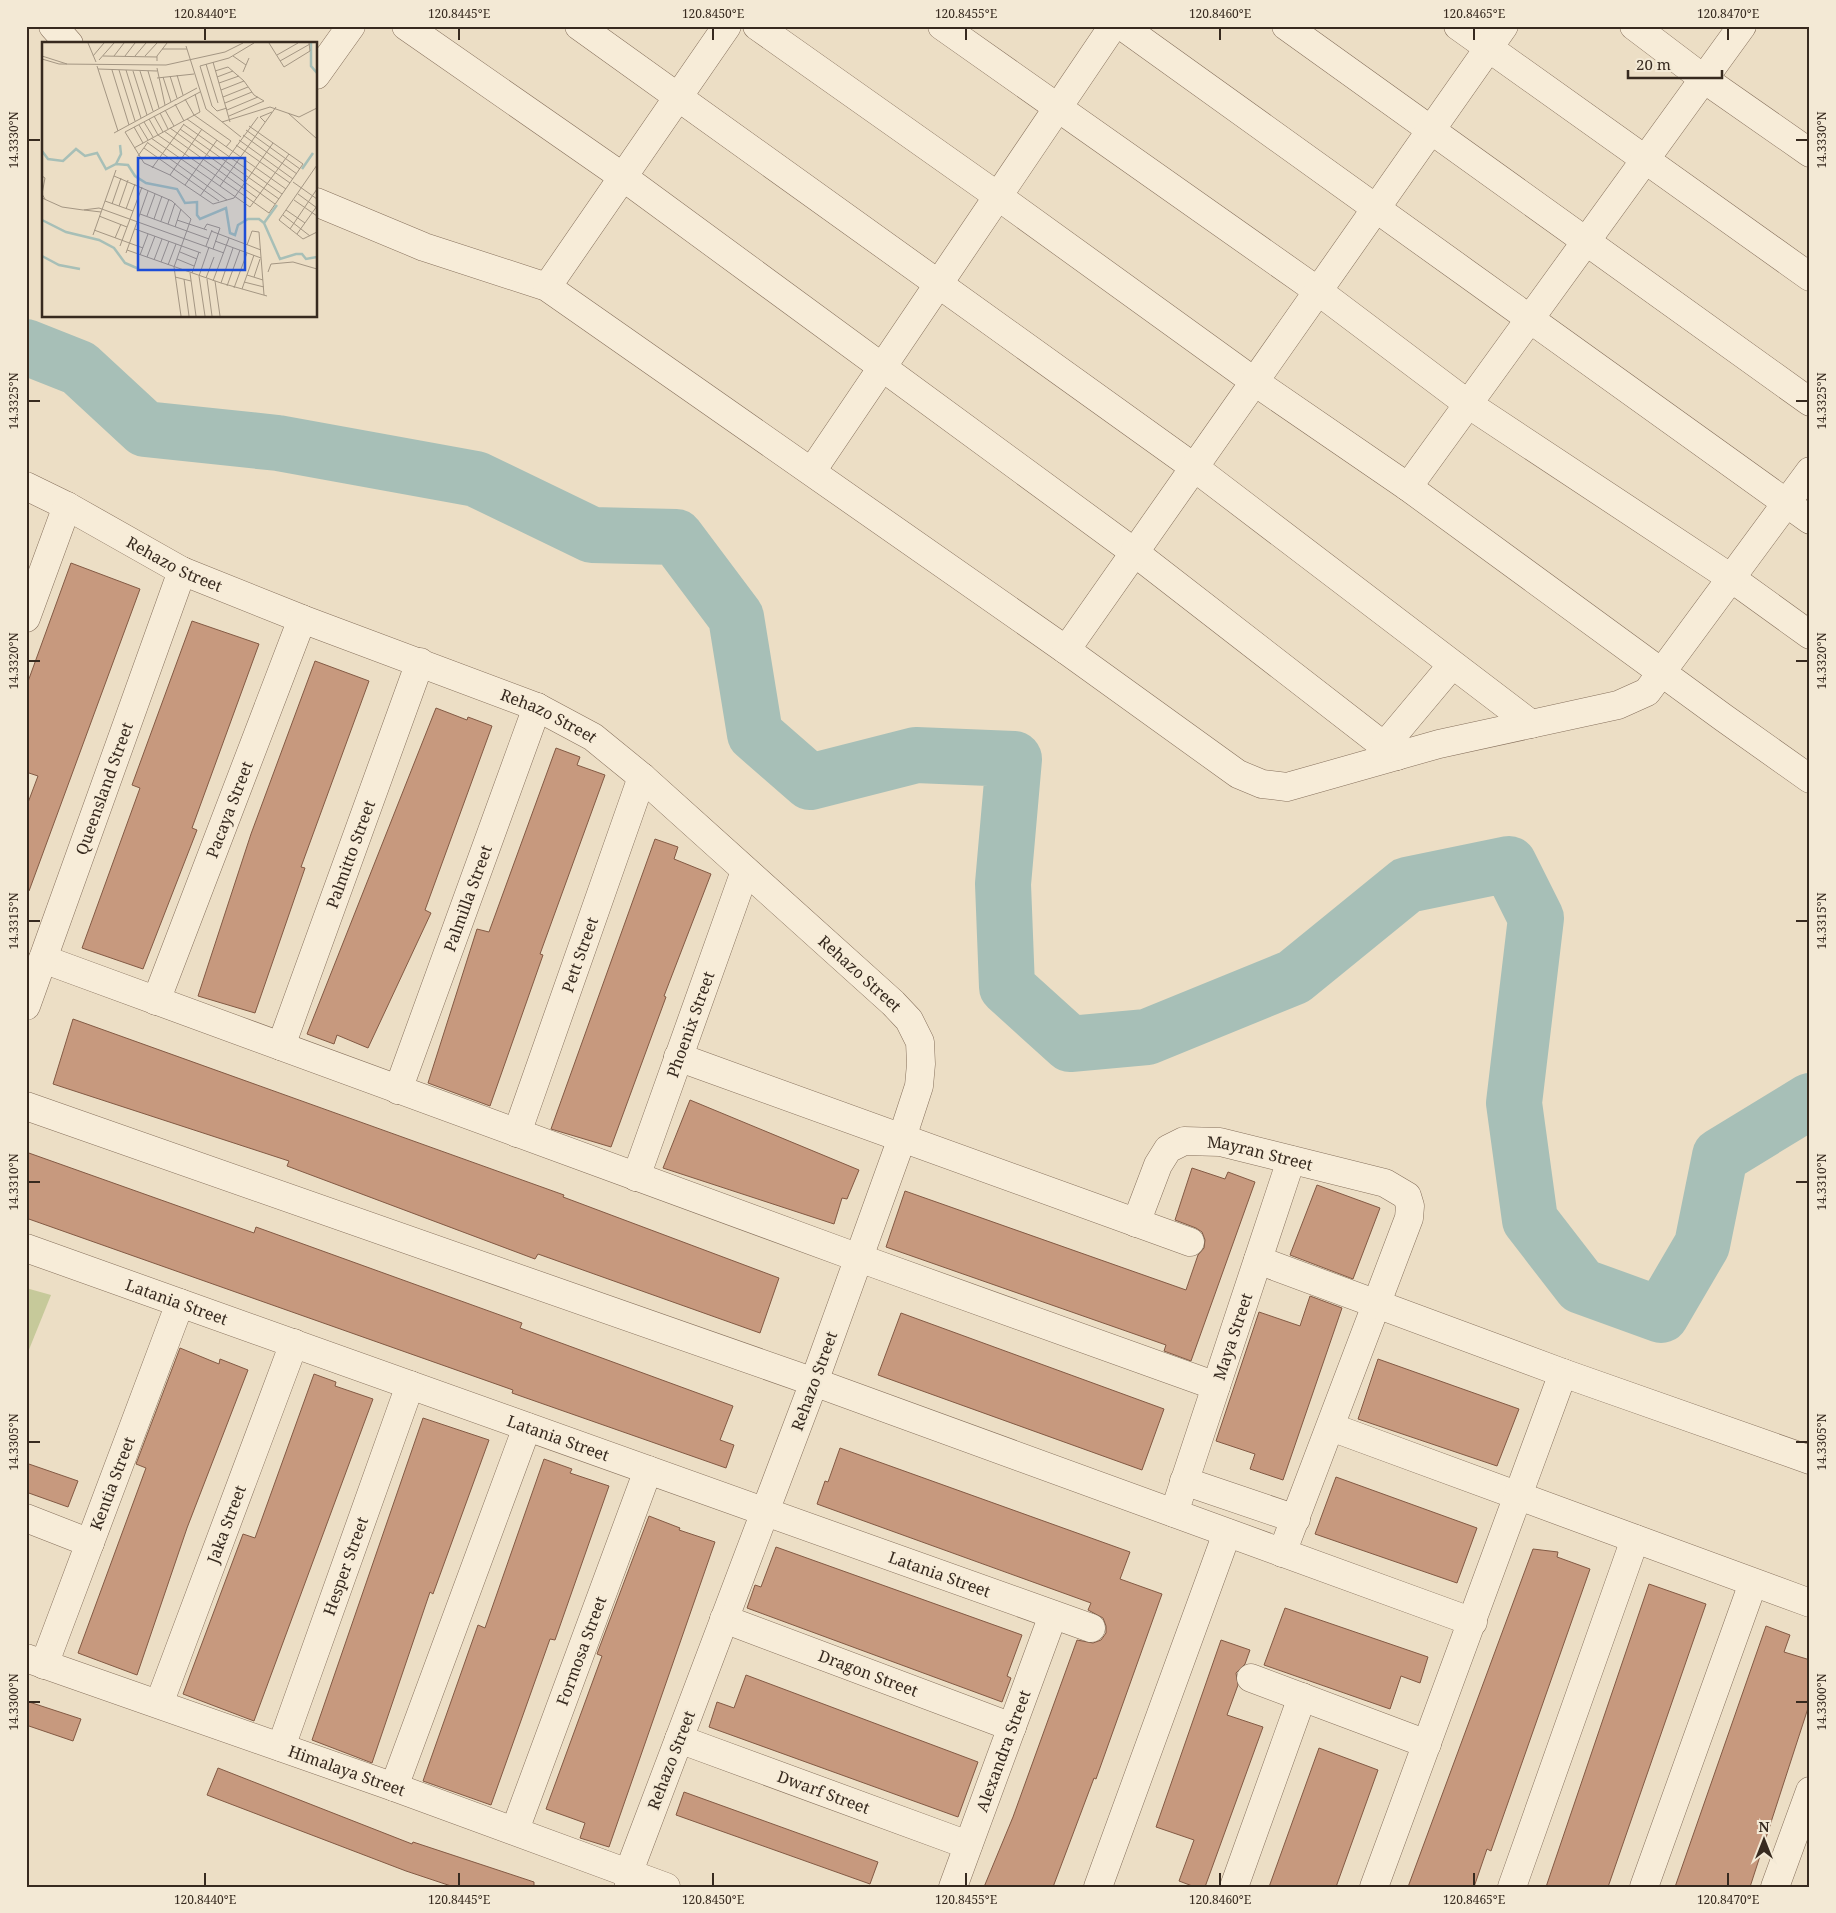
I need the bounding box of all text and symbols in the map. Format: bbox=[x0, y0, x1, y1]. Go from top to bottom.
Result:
text: 120.8440°E bbox=[174, 5, 236, 22]
text: 120.8445°E bbox=[428, 5, 490, 22]
text: 120.8450°E bbox=[682, 5, 744, 22]
text: 120.8455°E bbox=[935, 5, 997, 22]
text: 120.8460°E bbox=[1189, 5, 1251, 22]
text: 120.8465°E bbox=[1443, 5, 1505, 22]
text: 120.8470°E bbox=[1697, 5, 1759, 22]
inset map bbox=[42, 42, 318, 318]
scale bar bbox=[1628, 48, 1722, 80]
text: 20 m bbox=[1636, 54, 1671, 74]
text: 14.3330°N bbox=[5, 111, 22, 169]
text: 14.3330°N bbox=[1813, 111, 1830, 169]
text: 14.3325°N bbox=[5, 372, 22, 430]
text: 14.3325°N bbox=[1813, 372, 1830, 430]
street label: Rehazo Street bbox=[123, 531, 226, 597]
text: 14.3320°N bbox=[5, 632, 22, 690]
text: 14.3320°N bbox=[1813, 632, 1830, 690]
street label: Rehazo Street bbox=[497, 683, 602, 748]
street label: Queensland Street bbox=[70, 719, 138, 858]
street label: Pacaya Street bbox=[201, 758, 258, 861]
street label: Palmitto Street bbox=[321, 797, 380, 911]
street label: Palmilla Street bbox=[438, 842, 497, 954]
text: 14.3315°N bbox=[5, 892, 22, 950]
text: 14.3315°N bbox=[1813, 892, 1830, 950]
street label: Pett Street bbox=[556, 914, 603, 995]
street label: Rehazo Street bbox=[814, 930, 907, 1016]
street label: Phoenix Street bbox=[661, 968, 719, 1080]
street label: Mayran Street bbox=[1207, 1131, 1315, 1176]
text: 14.3310°N bbox=[5, 1153, 22, 1211]
text: 14.3310°N bbox=[1813, 1153, 1830, 1211]
street label: Latania Street bbox=[123, 1273, 231, 1330]
street label: Maya Street bbox=[1208, 1290, 1257, 1383]
street label: Rehazo Street bbox=[786, 1328, 842, 1434]
street label: Latania Street bbox=[504, 1410, 613, 1466]
text: 14.3305°N bbox=[5, 1413, 22, 1471]
text: 14.3305°N bbox=[1813, 1413, 1830, 1471]
street label: Kentia Street bbox=[85, 1433, 140, 1533]
street label: Jaka Street bbox=[201, 1482, 251, 1567]
street label: Hesper Street bbox=[318, 1513, 373, 1618]
street label: Latania Street bbox=[886, 1546, 994, 1602]
street label: Formosa Street bbox=[551, 1593, 612, 1709]
street label: Dragon Street bbox=[815, 1644, 921, 1702]
text: 14.3300°N bbox=[5, 1673, 22, 1731]
text: 14.3300°N bbox=[1813, 1673, 1830, 1731]
street label: Alexandra Street bbox=[971, 1687, 1036, 1815]
street label: Rehazo Street bbox=[642, 1707, 700, 1813]
street label: Himalaya Street bbox=[285, 1740, 409, 1801]
street label: Dwarf Street bbox=[774, 1765, 873, 1819]
north arrow bbox=[1738, 1816, 1788, 1866]
text: N bbox=[1758, 1817, 1770, 1836]
text: 120.8440°E bbox=[174, 1891, 236, 1908]
text: 120.8445°E bbox=[428, 1891, 490, 1908]
text: 120.8450°E bbox=[682, 1891, 744, 1908]
text: 120.8455°E bbox=[935, 1891, 997, 1908]
text: 120.8460°E bbox=[1189, 1891, 1251, 1908]
text: 120.8465°E bbox=[1443, 1891, 1505, 1908]
text: 120.8470°E bbox=[1697, 1891, 1759, 1908]

